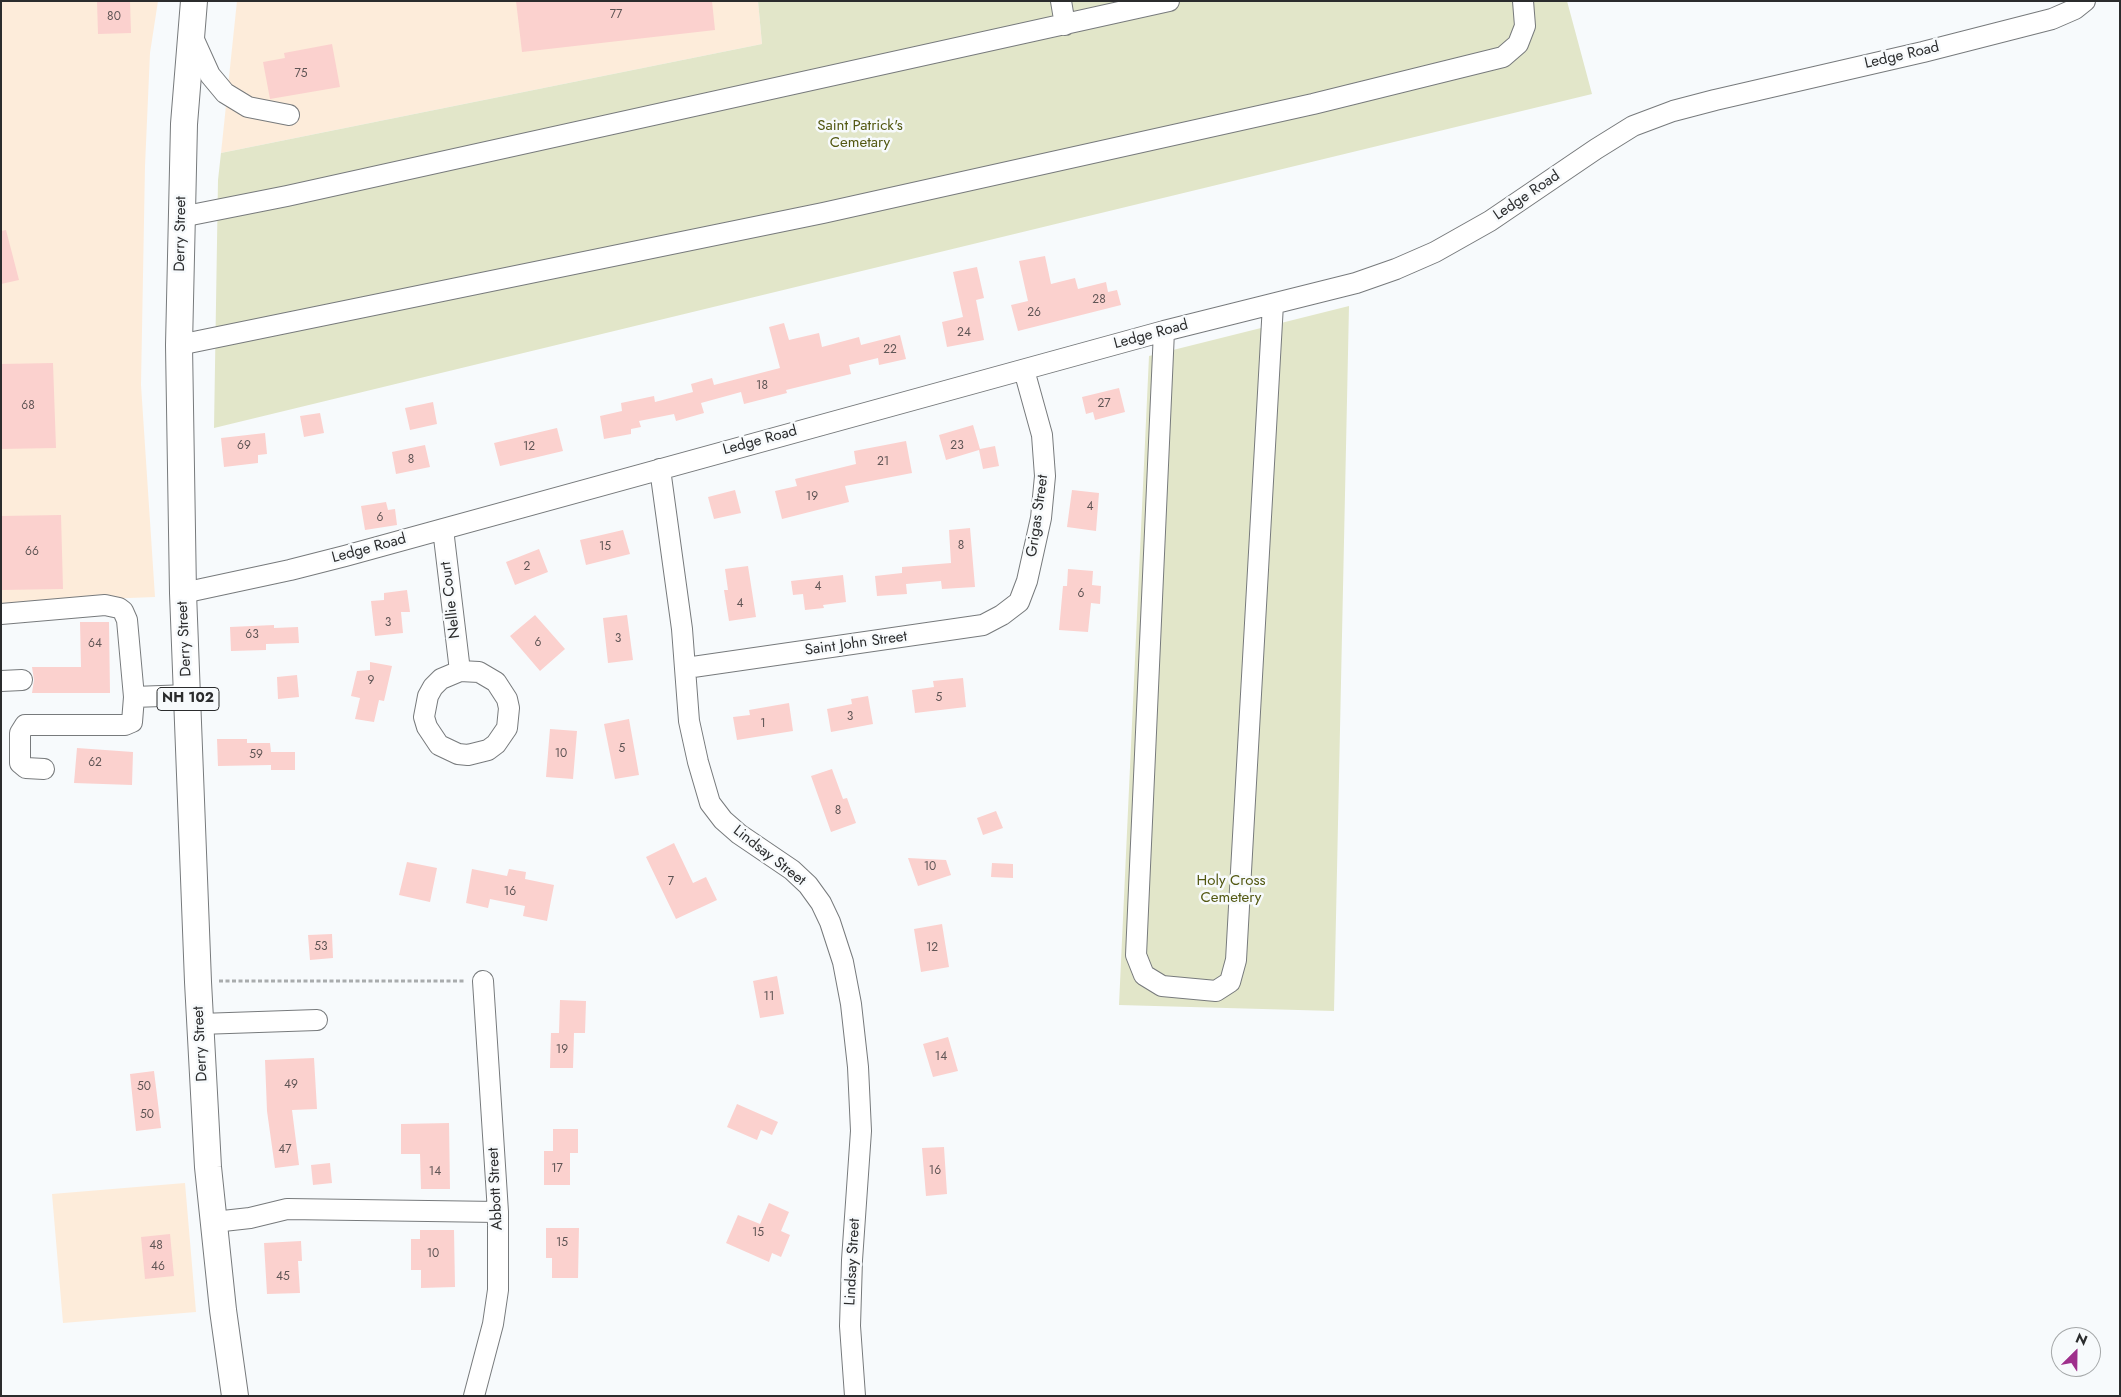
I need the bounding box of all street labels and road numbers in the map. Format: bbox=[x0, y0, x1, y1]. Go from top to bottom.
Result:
street label: Ledge Road bbox=[1863, 39, 1941, 73]
street label: Ledge Road bbox=[1490, 167, 1564, 225]
street label: Derry Street bbox=[171, 196, 191, 272]
street label: Ledge Road bbox=[1112, 316, 1190, 354]
street label: Ledge Road bbox=[721, 422, 799, 460]
street label: Grigas Street bbox=[1023, 474, 1053, 558]
street label: Ledge Road bbox=[330, 530, 408, 568]
street label: Nellie Court bbox=[437, 560, 465, 640]
street label: Derry Street bbox=[174, 601, 196, 677]
street label: Saint John Street bbox=[804, 628, 908, 660]
road number: NH 102 bbox=[157, 688, 219, 711]
street label: Lindsay Street bbox=[729, 822, 809, 890]
street label: Derry Street bbox=[190, 1006, 212, 1082]
street label: Abbott Street bbox=[485, 1147, 507, 1231]
street label: Lindsay Street bbox=[842, 1218, 864, 1306]

